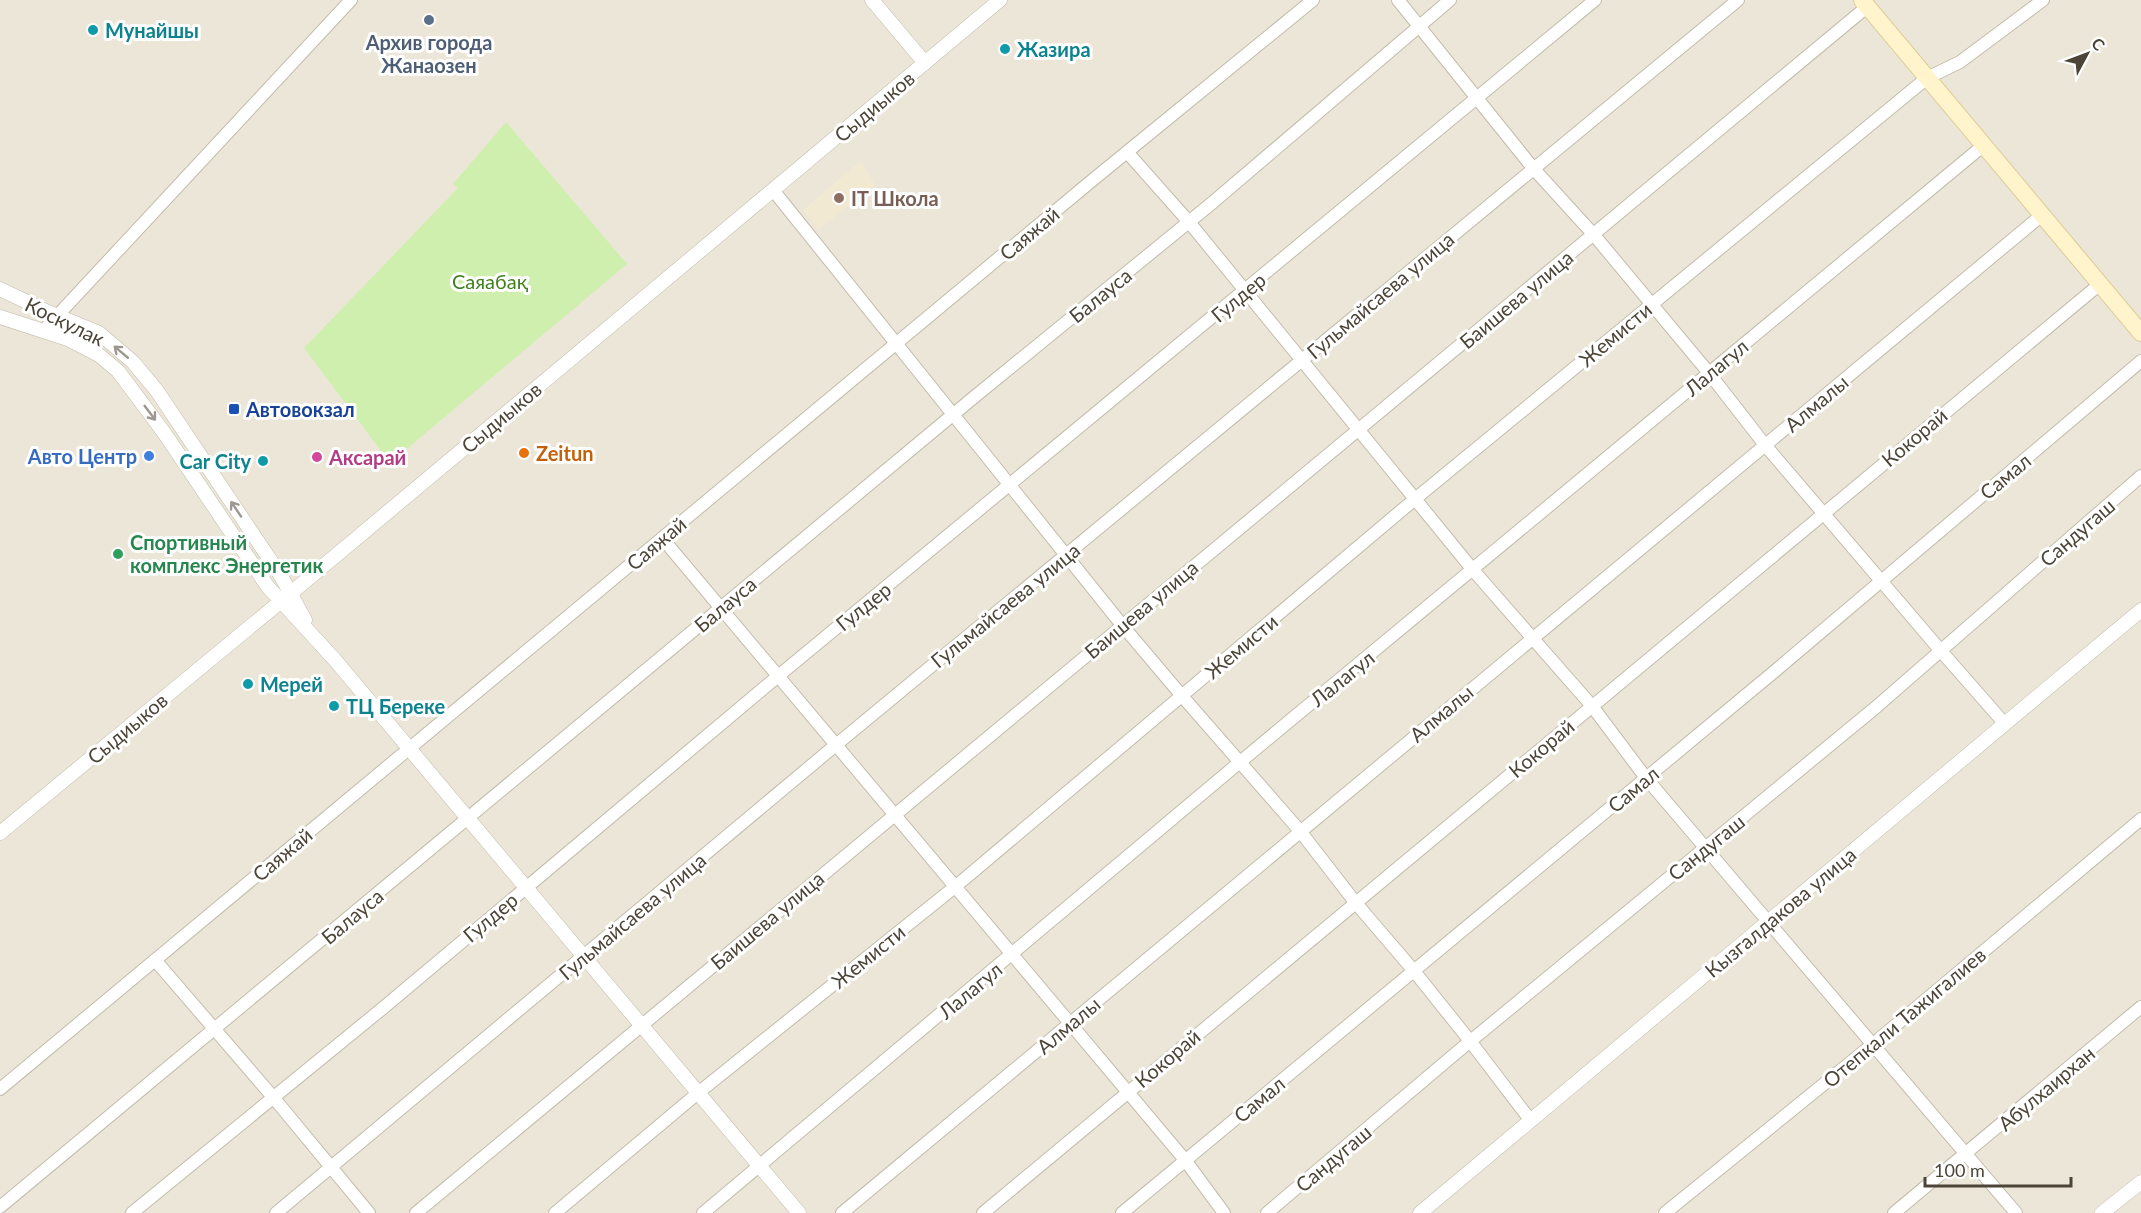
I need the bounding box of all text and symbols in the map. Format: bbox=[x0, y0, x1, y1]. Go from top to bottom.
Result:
marker: Архив города Жанаозен bbox=[422, 13, 436, 27]
place label: Мунайшы bbox=[105, 18, 199, 42]
marker: Мунайшы bbox=[86, 23, 100, 37]
north arrow bbox=[2057, 24, 2117, 84]
place label: Архив города Жанаозен bbox=[365, 30, 492, 77]
text: С bbox=[2088, 34, 2110, 54]
place label: Жазира bbox=[1017, 37, 1091, 61]
marker: Жазира bbox=[998, 42, 1012, 56]
street label: Сыдиыков bbox=[829, 66, 919, 146]
place label: IT Школа bbox=[851, 186, 939, 210]
marker: IT Школа bbox=[832, 191, 846, 205]
street label: Саяжай bbox=[994, 201, 1064, 265]
street label: Гульмайсаева улица bbox=[1302, 226, 1458, 364]
street label: Баишева улица bbox=[1455, 245, 1577, 353]
street label: Балауса bbox=[1064, 263, 1136, 327]
street label: Гулдер bbox=[1206, 267, 1270, 327]
park label: Саяабақ bbox=[452, 269, 529, 293]
street label: Коскулак bbox=[21, 292, 109, 351]
street label: Жемисти bbox=[1574, 297, 1656, 371]
street label: Лалагул bbox=[1679, 334, 1752, 401]
one-way arrow bbox=[114, 346, 130, 359]
street label: Алмалы bbox=[1779, 370, 1853, 436]
street label: Сыдиыков bbox=[456, 377, 546, 457]
place label: Автовокзал bbox=[245, 397, 355, 421]
marker: Автовокзал bbox=[227, 402, 241, 416]
street label: Кокорай bbox=[1876, 403, 1952, 471]
one-way arrow bbox=[144, 405, 156, 421]
place label: Zeitun bbox=[536, 441, 593, 465]
place label: Авто Центр bbox=[27, 444, 137, 468]
place label: Аксарай bbox=[328, 445, 406, 469]
marker: Zeitun bbox=[517, 446, 531, 460]
street label: Самал bbox=[1975, 448, 2035, 504]
marker: Авто Центр bbox=[142, 449, 156, 463]
place label: Car City bbox=[179, 449, 251, 473]
marker: Аксарай bbox=[310, 450, 324, 464]
marker: Car City bbox=[256, 454, 270, 468]
street label: Сандугаш bbox=[2035, 493, 2119, 571]
one-way arrow bbox=[230, 502, 242, 518]
street label: Саяжай bbox=[621, 511, 691, 575]
place label: Спортивный комплекс Энергетик bbox=[130, 530, 324, 577]
street label: Гульмайсаева улица bbox=[926, 538, 1084, 672]
marker: Спортивный комплекс Энергетик bbox=[111, 547, 125, 561]
street label: Баишева улица bbox=[1080, 555, 1202, 663]
street label: Балауса bbox=[689, 571, 761, 637]
street label: Гулдер bbox=[831, 577, 895, 635]
street label: Жемисти bbox=[1200, 609, 1282, 683]
street label: Лалагул bbox=[1304, 645, 1379, 712]
place label: Мерей bbox=[260, 672, 323, 696]
marker: Мерей bbox=[241, 677, 255, 691]
street label: Алмалы bbox=[1404, 680, 1478, 746]
street label: Сыдиыков bbox=[82, 688, 172, 768]
place label: ТЦ Береке bbox=[346, 694, 446, 718]
marker: ТЦ Береке bbox=[327, 699, 341, 713]
street label: Кокорай bbox=[1503, 714, 1579, 782]
street label: Самал bbox=[1603, 761, 1663, 817]
street label: Сандугаш bbox=[1663, 809, 1749, 885]
street label: Саяжай bbox=[247, 822, 317, 886]
street label: Кызгалдакова улица bbox=[1700, 842, 1860, 982]
street label: Гульмайсаева улица bbox=[554, 847, 710, 985]
street label: Баишева улица bbox=[706, 866, 828, 974]
street label: Балауса bbox=[316, 883, 388, 949]
street label: Гулдер bbox=[458, 887, 522, 947]
street label: Жемисти bbox=[827, 919, 909, 993]
street label: Отепкали Тажигалиев bbox=[1818, 942, 1990, 1092]
street label: Лалагул bbox=[933, 957, 1006, 1024]
street label: Алмалы bbox=[1031, 992, 1105, 1058]
street label: Кокорай bbox=[1129, 1024, 1205, 1092]
street label: Абулхаирхан bbox=[1993, 1041, 2099, 1135]
street label: Самал bbox=[1229, 1071, 1289, 1127]
street label: Сандугаш bbox=[1290, 1119, 1376, 1197]
scale bar bbox=[1925, 1150, 2070, 1188]
text: 100 m bbox=[1934, 1159, 1985, 1181]

